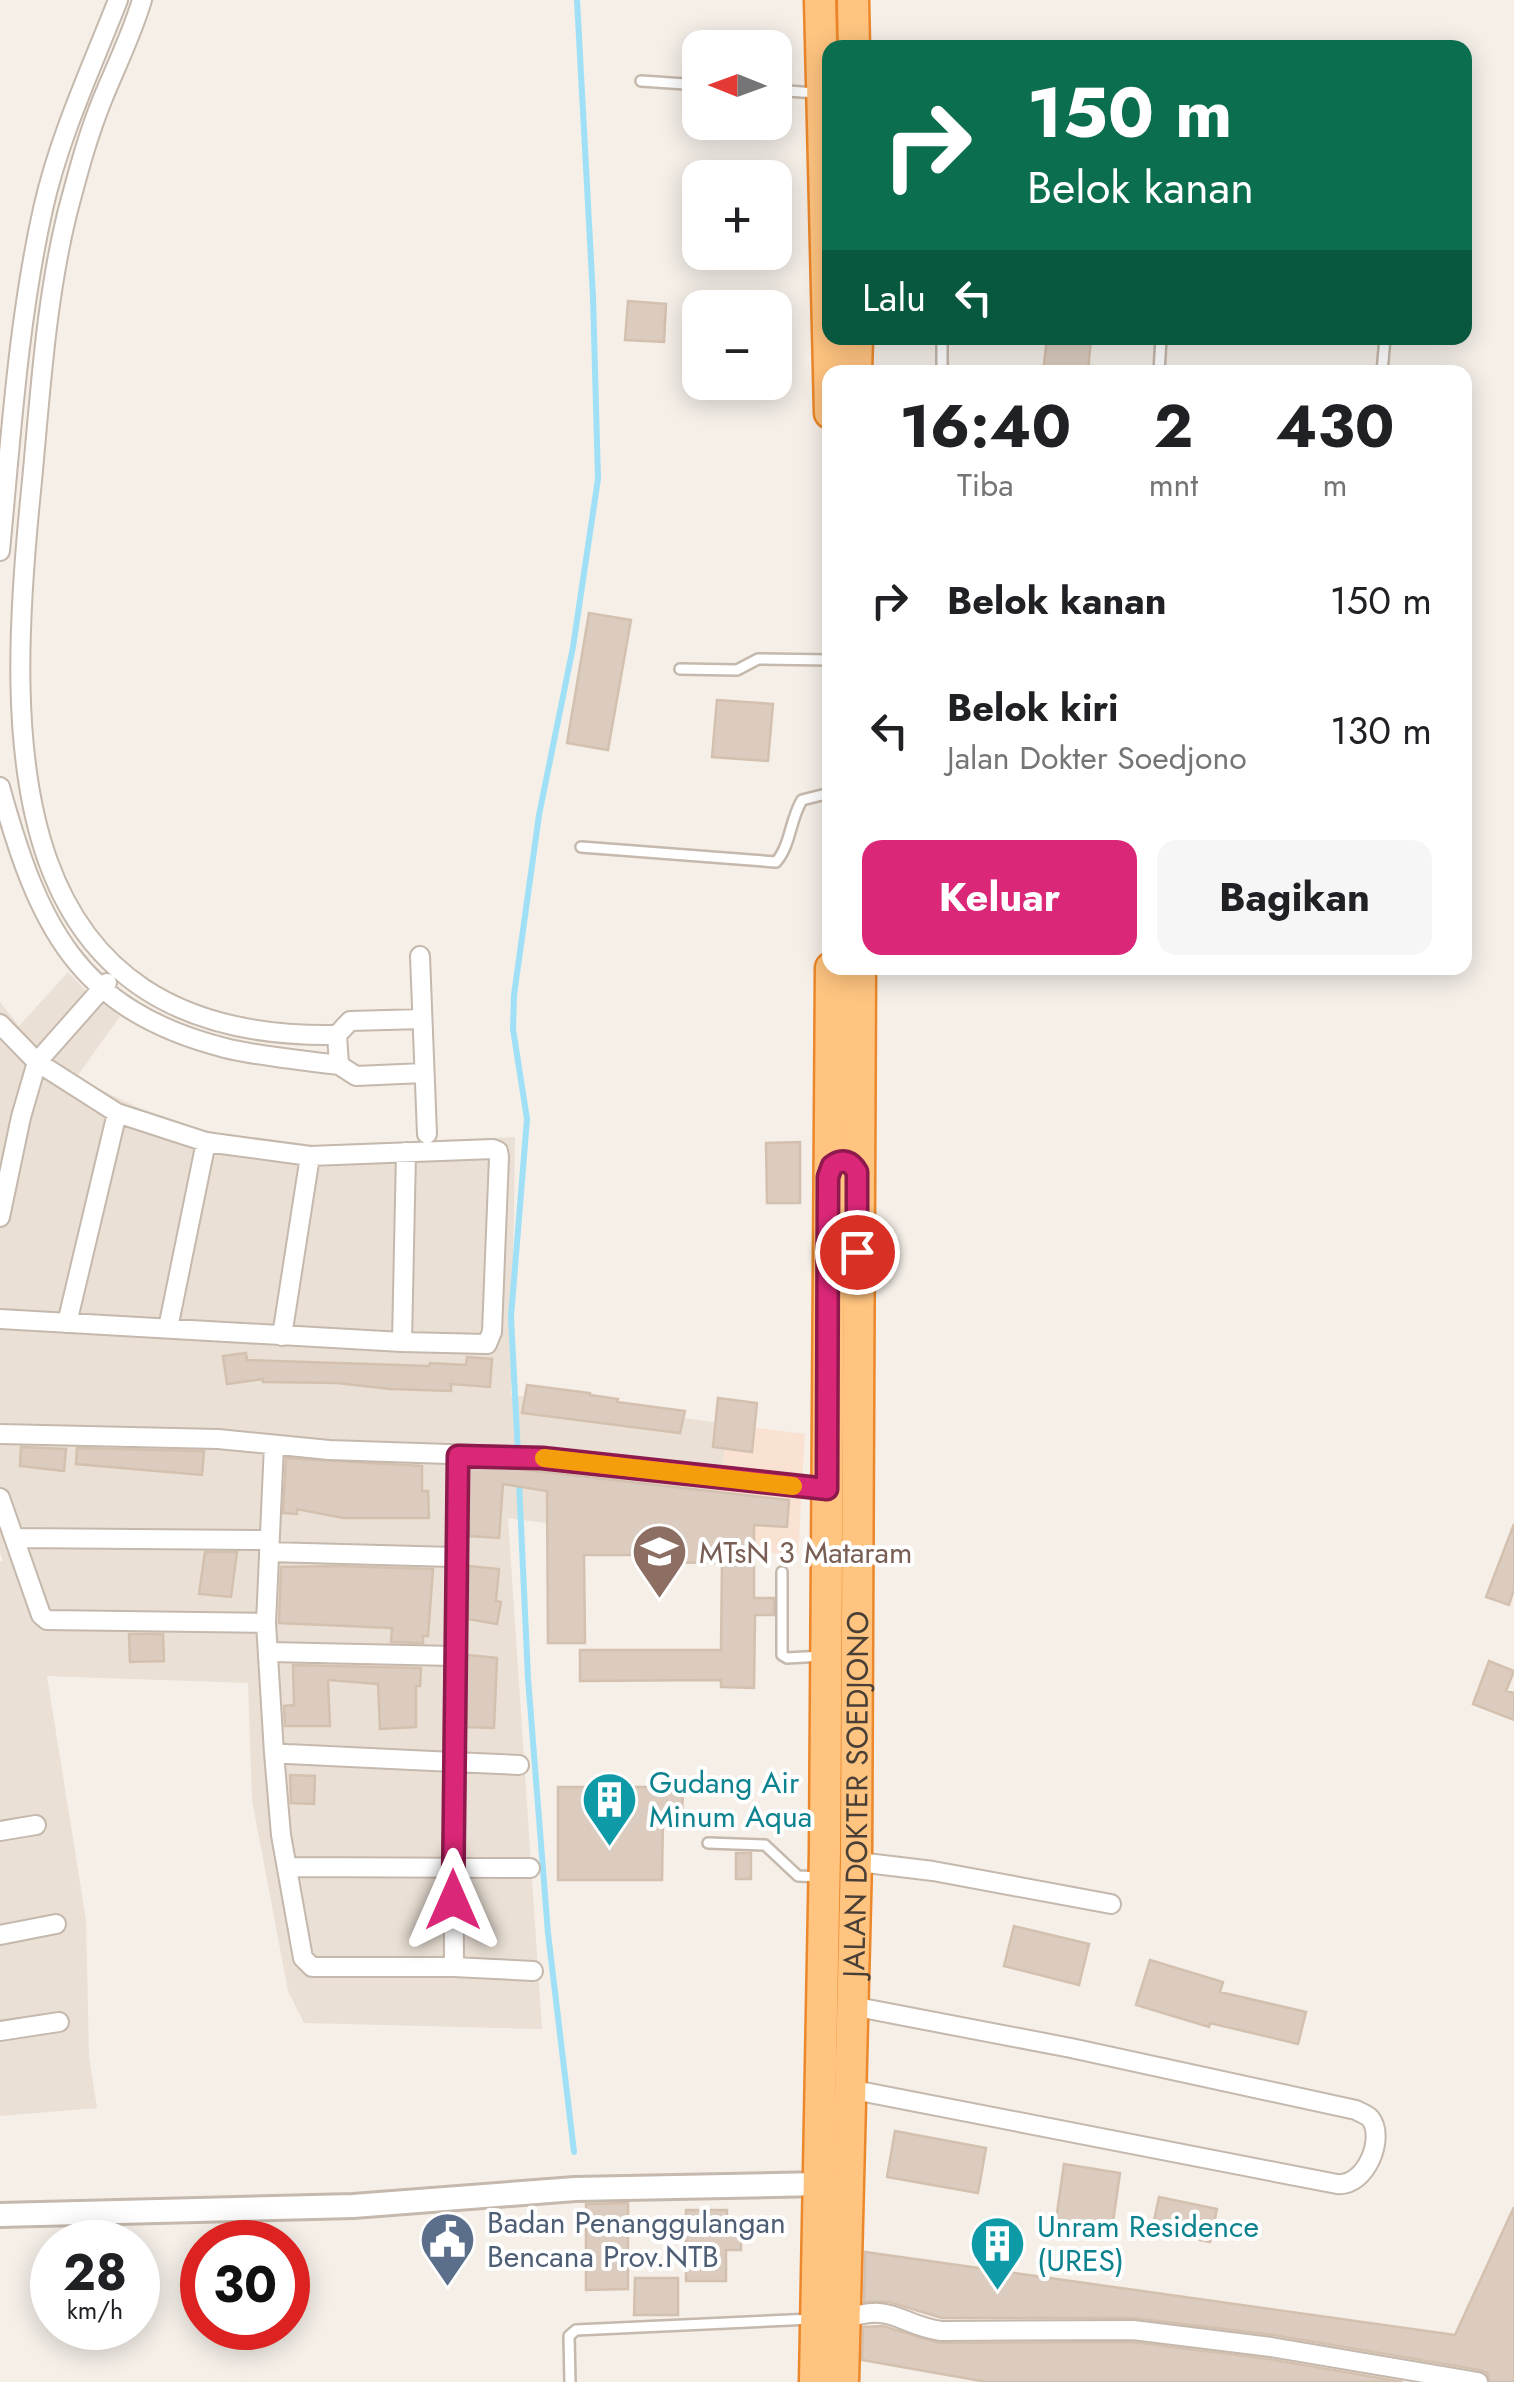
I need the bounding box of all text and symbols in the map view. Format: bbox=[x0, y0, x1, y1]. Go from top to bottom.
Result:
north arrow bbox=[682, 30, 792, 140]
map controls bbox=[682, 30, 792, 400]
text: 150 m bbox=[1027, 62, 1233, 163]
icon: right bbox=[862, 80, 992, 210]
text: Belok kanan bbox=[1027, 155, 1254, 220]
button: + bbox=[682, 160, 792, 270]
text: Lalu bbox=[862, 270, 926, 325]
icon: left bbox=[946, 270, 1001, 325]
button: − bbox=[682, 290, 792, 400]
text: 16:40 bbox=[900, 383, 1071, 470]
text: 2 bbox=[1154, 383, 1193, 470]
text: 430 bbox=[1276, 383, 1394, 470]
text: Tiba bbox=[957, 462, 1014, 508]
text: mnt bbox=[1149, 462, 1198, 508]
text: m bbox=[1323, 462, 1348, 508]
icon: right bbox=[862, 573, 917, 628]
text: Belok kanan bbox=[947, 573, 1167, 628]
text: 150 m bbox=[1330, 573, 1432, 628]
text: Belok kiri bbox=[947, 680, 1119, 735]
icon: left bbox=[862, 703, 917, 758]
text: 130 m bbox=[1330, 703, 1432, 758]
text: Jalan Dokter Soedjono bbox=[947, 735, 1247, 781]
button: Keluar bbox=[862, 840, 1137, 955]
button: Bagikan bbox=[1157, 840, 1432, 955]
pin bbox=[815, 1210, 900, 1295]
icon: arrive bbox=[830, 1225, 885, 1280]
school or university icon: MTsN 3 Mataram bbox=[630, 1522, 690, 1601]
place label: MTsN 3 Mataram bbox=[699, 1531, 912, 1574]
street label: JALAN DOKTER SOEDJONO bbox=[832, 1611, 879, 1982]
place label: Gudang Air Minum Aqua bbox=[649, 1761, 812, 1838]
building icon: Gudang Air Minum Aqua bbox=[580, 1769, 640, 1848]
position arrow bbox=[401, 1848, 505, 1952]
place label: Badan Penanggulangan Bencana Prov.NTB bbox=[487, 2201, 786, 2278]
place label: Unram Residence (URES) bbox=[1037, 2205, 1259, 2282]
public building icon: Badan Penanggulangan Bencana Prov.NTB bbox=[418, 2209, 478, 2288]
building icon: Unram Residence (URES) bbox=[968, 2213, 1028, 2292]
speed limit sign: 30 bbox=[180, 2220, 310, 2350]
text: 28 bbox=[63, 2236, 127, 2309]
text: km/h bbox=[67, 2292, 123, 2328]

